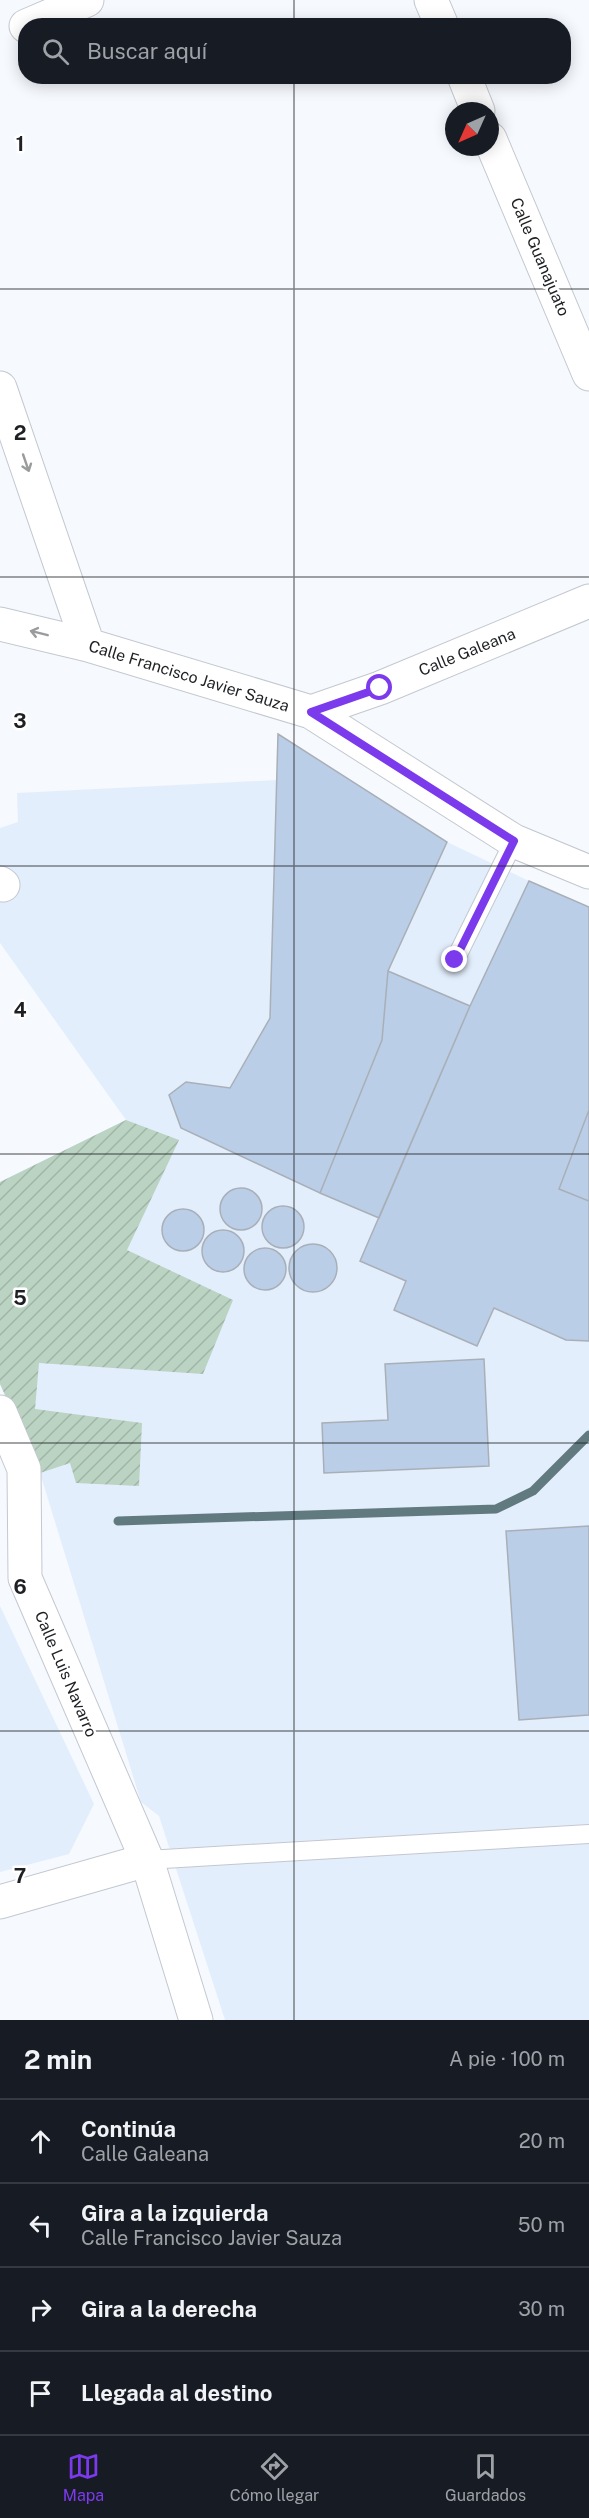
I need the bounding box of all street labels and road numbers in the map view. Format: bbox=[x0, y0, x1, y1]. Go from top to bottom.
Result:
street label: Calle Guanajuato bbox=[507, 195, 573, 319]
street label: Calle Galeana bbox=[416, 624, 518, 680]
street label: Calle Francisco Javier Sauza bbox=[86, 636, 292, 716]
street label: Calle Luis Navarro bbox=[31, 1608, 101, 1740]

